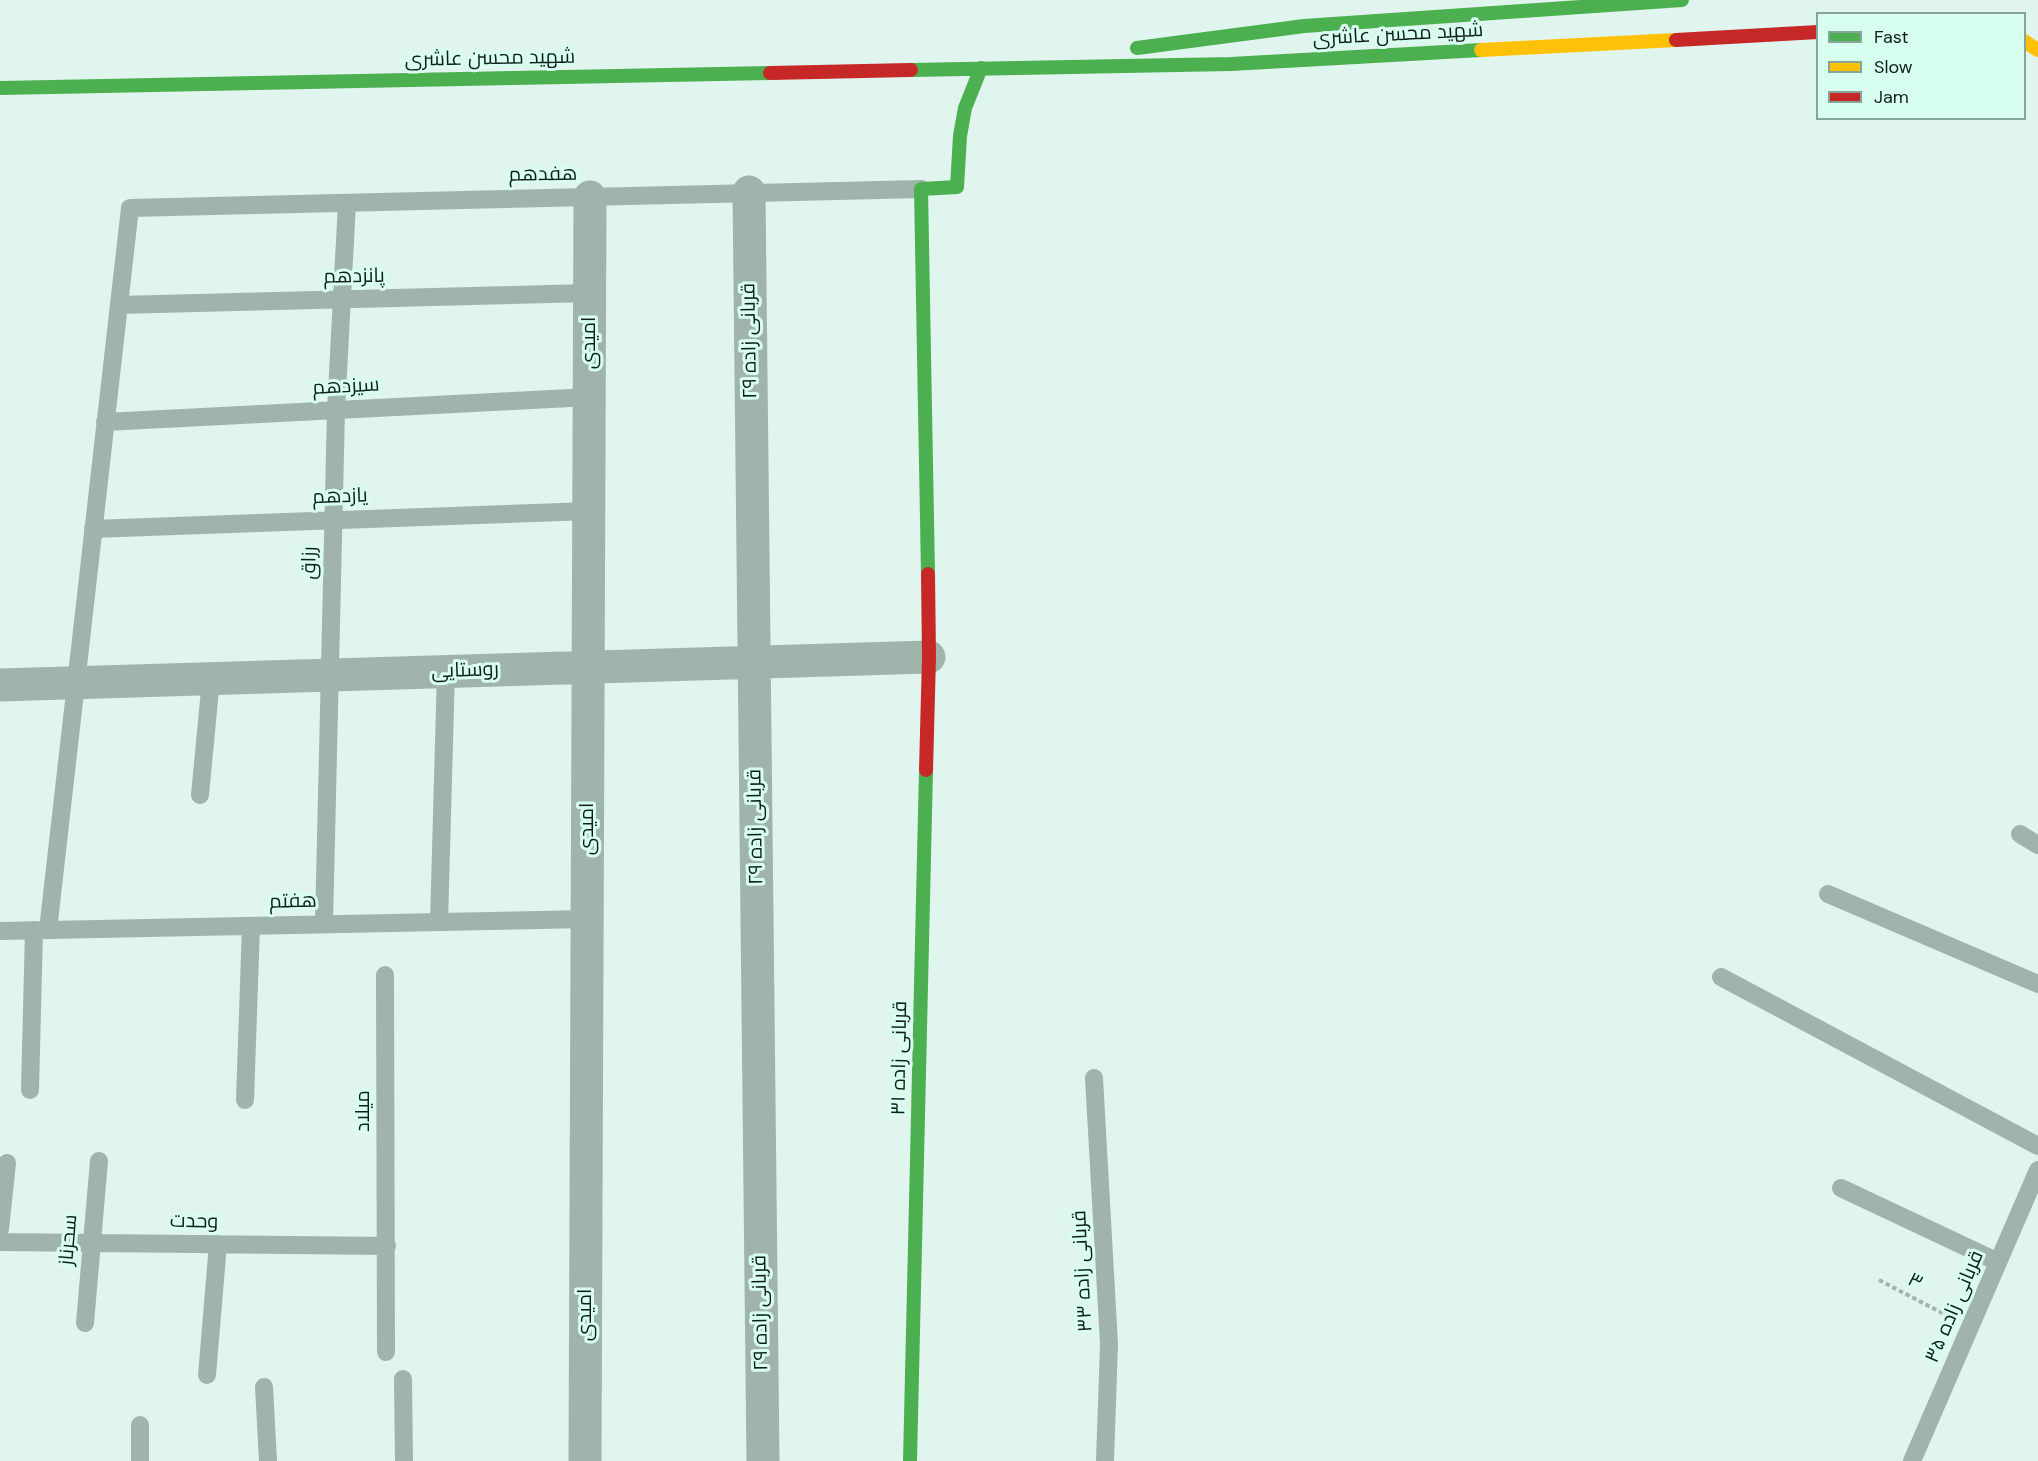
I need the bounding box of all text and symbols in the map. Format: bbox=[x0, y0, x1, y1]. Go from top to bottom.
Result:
legend bbox=[1816, 12, 2026, 120]
street label: شهید محسن عاشری bbox=[1312, 19, 1484, 51]
text: Fast bbox=[1874, 25, 1909, 49]
street label: شهید محسن عاشری bbox=[405, 46, 575, 72]
text: Slow bbox=[1874, 55, 1913, 79]
text: Jam bbox=[1874, 85, 1909, 109]
street label: هفدهم bbox=[509, 162, 577, 188]
street label: پانزدهم bbox=[323, 264, 385, 290]
street label: قربانی زاده ۲۹ bbox=[737, 283, 763, 399]
street label: امیدی bbox=[578, 317, 602, 369]
street label: سیزدهم bbox=[312, 373, 380, 401]
street label: یازدهم bbox=[312, 484, 368, 510]
street label: رزاق bbox=[298, 546, 322, 580]
street label: روستایی bbox=[431, 658, 499, 684]
street label: قربانی زاده ۲۹ bbox=[743, 769, 769, 885]
street label: امیدی bbox=[576, 803, 600, 855]
street label: هفتم bbox=[269, 890, 317, 914]
street label: قربانی زاده ۳۱ bbox=[887, 1000, 913, 1116]
street label: میلاد bbox=[352, 1090, 376, 1132]
street label: قربانی زاده ۳۳ bbox=[1068, 1209, 1098, 1333]
street label: وحدت bbox=[170, 1210, 218, 1234]
street label: سحرناز bbox=[55, 1214, 83, 1266]
street label: قربانی زاده ۳۵ bbox=[1921, 1247, 1989, 1367]
street label: قربانی زاده ۲۹ bbox=[748, 1255, 774, 1371]
street label: ۳ bbox=[1904, 1268, 1926, 1296]
street label: امیدی bbox=[574, 1289, 598, 1341]

